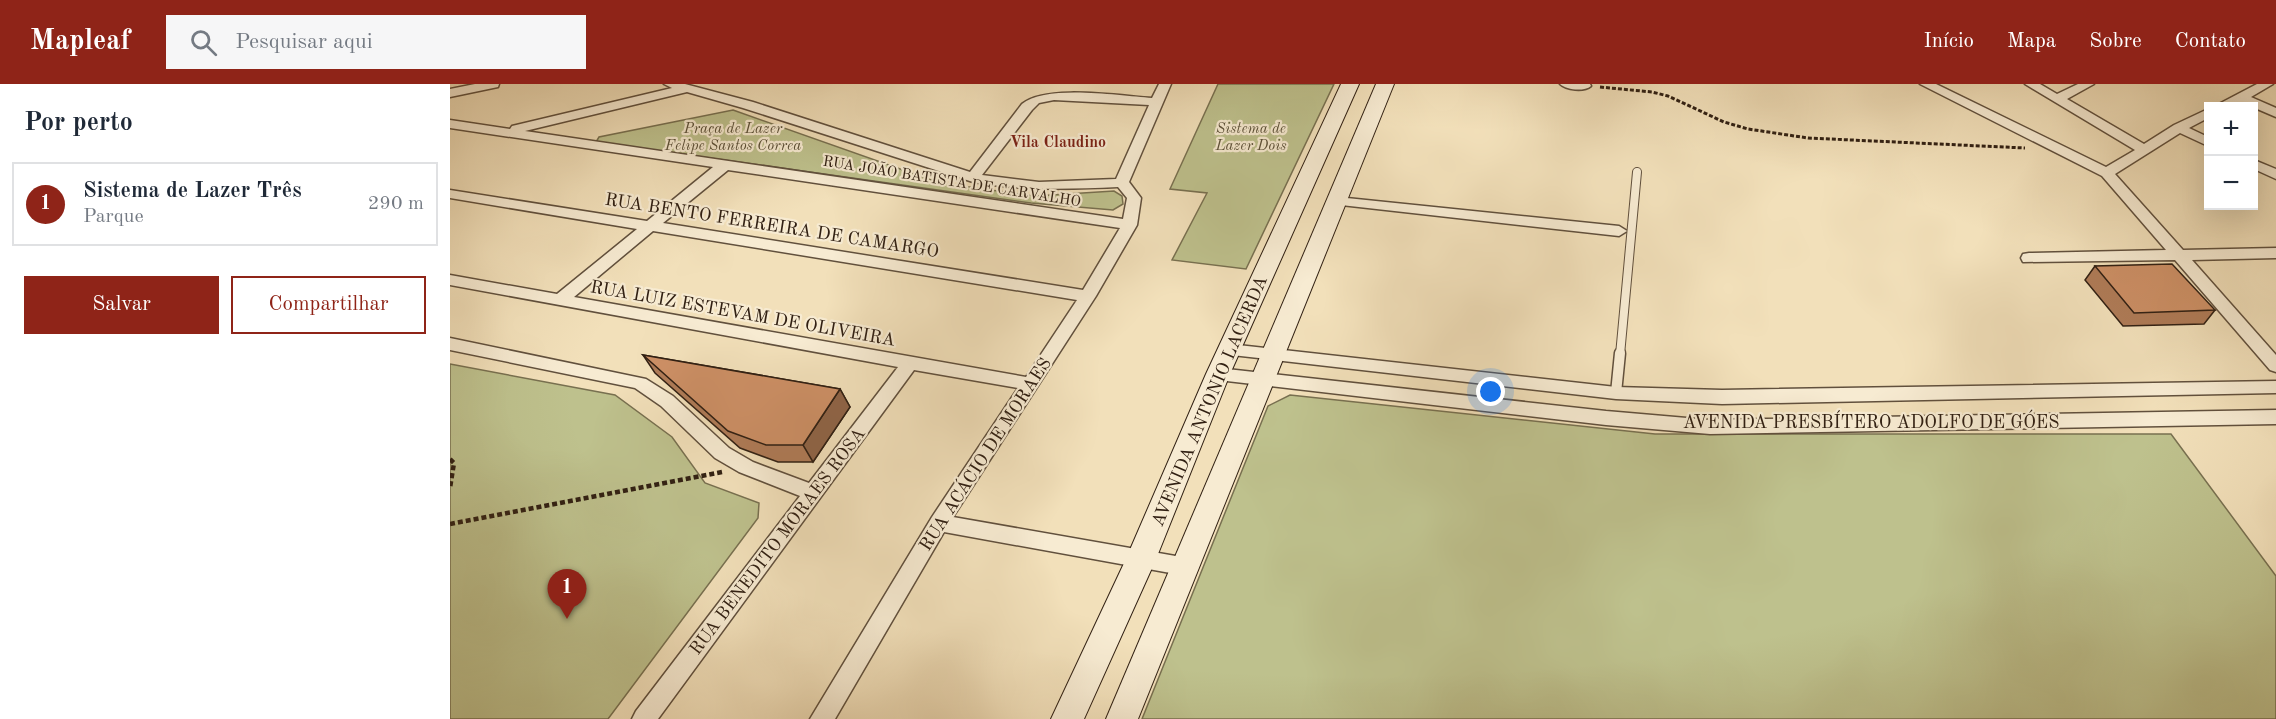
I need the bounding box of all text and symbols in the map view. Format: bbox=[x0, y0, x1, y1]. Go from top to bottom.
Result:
search box bbox=[166, 15, 586, 69]
icon: search bbox=[187, 26, 220, 59]
text: Mapleaf bbox=[30, 28, 130, 56]
text: Pesquisar aqui bbox=[235, 31, 373, 53]
text: Início bbox=[1923, 31, 1974, 52]
text: Mapa bbox=[2007, 31, 2056, 52]
text: Sobre bbox=[2089, 31, 2142, 52]
text: Contato bbox=[2175, 31, 2246, 52]
map controls bbox=[2204, 102, 2258, 210]
button: + bbox=[2204, 102, 2258, 156]
text: Por perto bbox=[24, 110, 133, 136]
park label: Praça de Lazer Felipe Santos Correa bbox=[664, 122, 801, 154]
park label: Sistema de Lazer Dois bbox=[1214, 122, 1287, 154]
district label: Vila Claudino bbox=[1010, 135, 1106, 151]
street label: RUA JOÃO BATISTA DE CARVALHO bbox=[822, 152, 1082, 210]
button: − bbox=[2204, 156, 2258, 210]
text: Sistema de Lazer Três bbox=[83, 180, 302, 202]
street label: RUA BENTO FERREIRA DE CAMARGO bbox=[604, 191, 940, 261]
text: 1 bbox=[40, 194, 51, 214]
text: 290 m bbox=[368, 194, 424, 214]
text: Parque bbox=[83, 207, 144, 227]
street label: AVENIDA ANTONIO LACERDA bbox=[1149, 273, 1271, 529]
button: Salvar bbox=[24, 276, 219, 334]
button: Compartilhar bbox=[231, 276, 426, 334]
street label: RUA LUIZ ESTEVAM DE OLIVEIRA bbox=[589, 278, 897, 350]
street label: RUA ACÁCIO DE MORAES bbox=[913, 353, 1055, 554]
your location bbox=[1476, 377, 1505, 406]
street label: AVENIDA PRESBÍTERO ADOLFO DE GÓES bbox=[1683, 409, 2059, 432]
street label: RUA BENEDITO MORAES ROSA bbox=[687, 425, 869, 658]
pin: 1 bbox=[548, 570, 586, 619]

